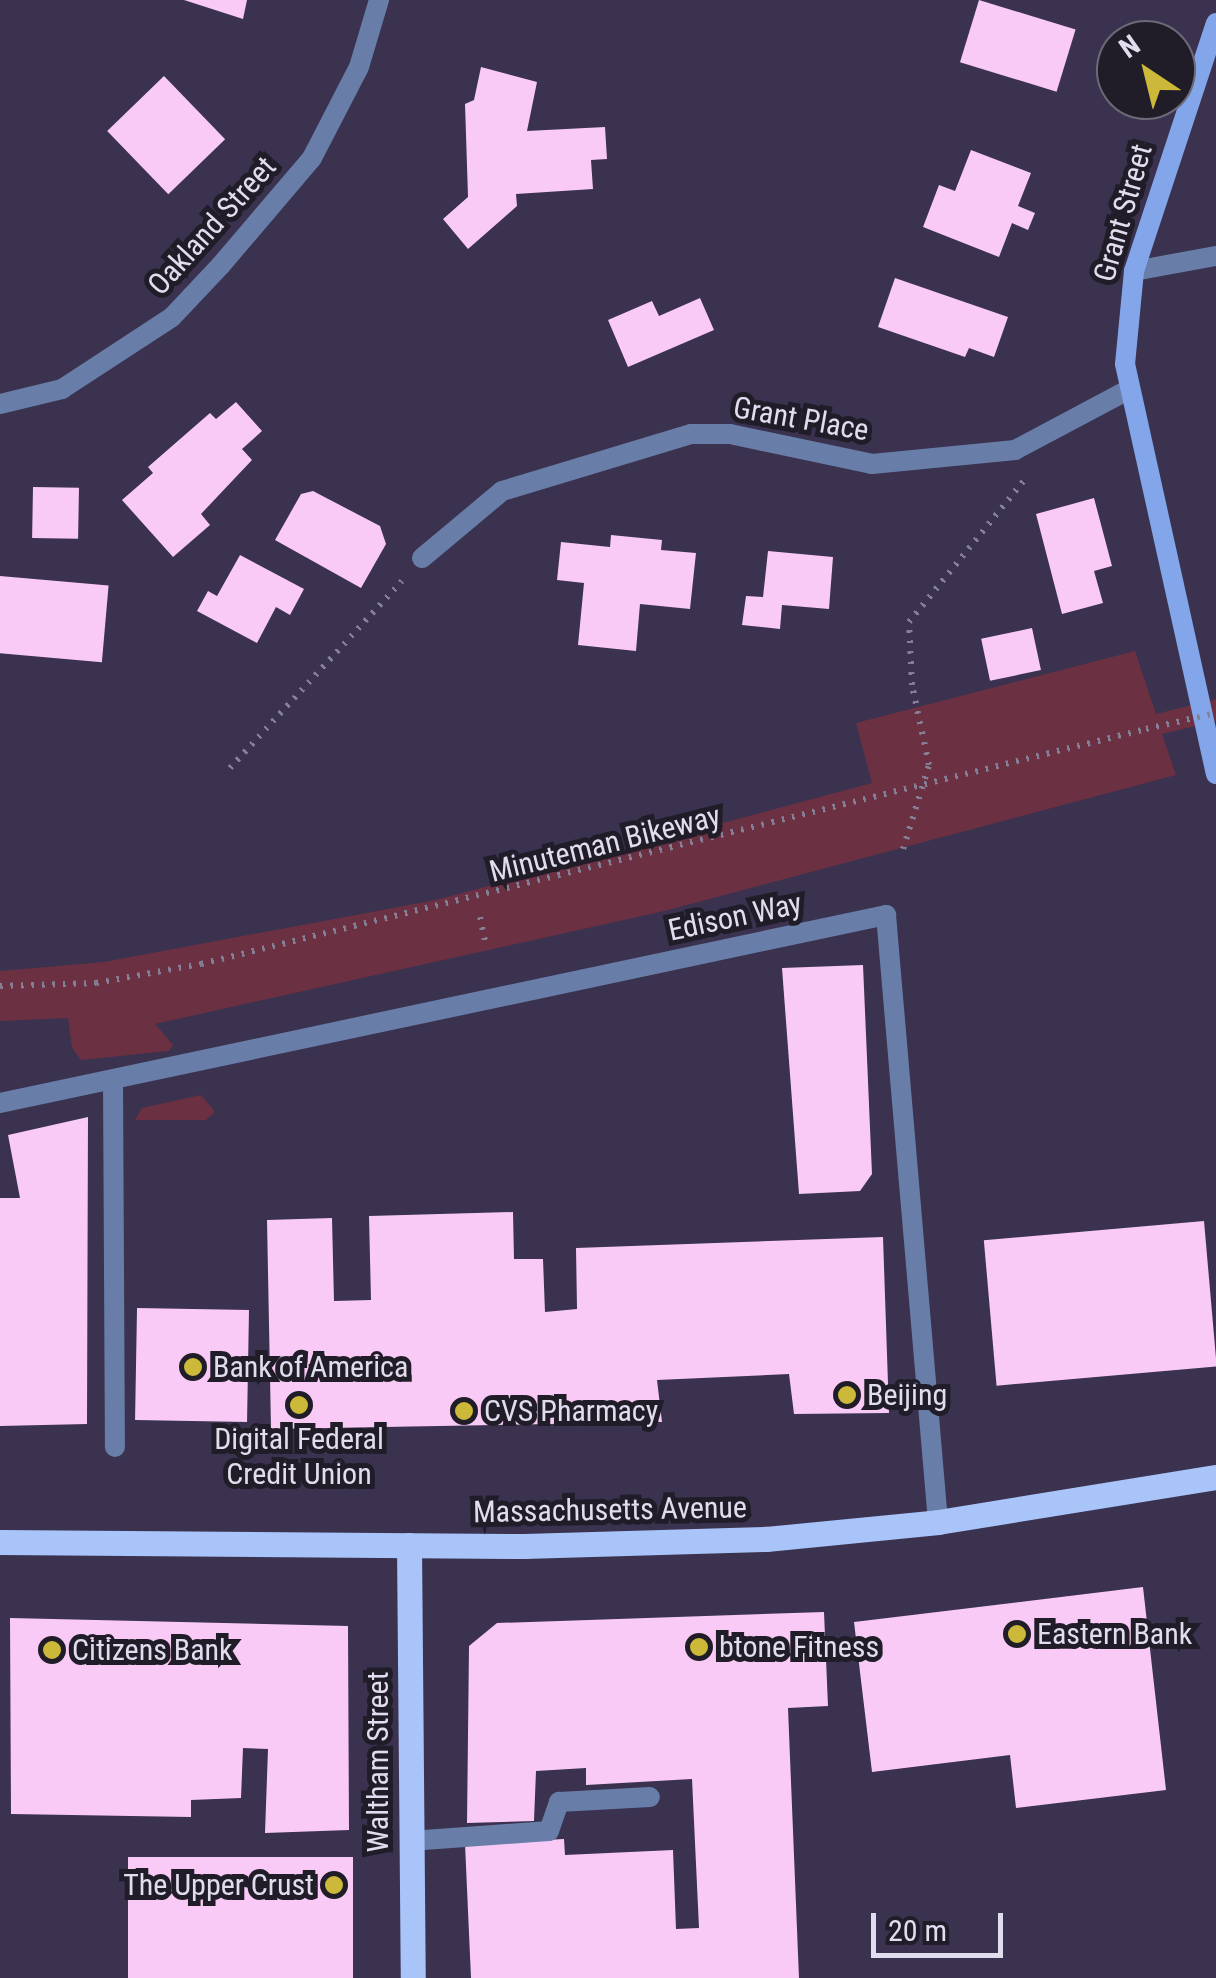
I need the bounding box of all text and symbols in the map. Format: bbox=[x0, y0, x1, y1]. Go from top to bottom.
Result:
north arrow bbox=[1096, 20, 1196, 120]
text: N bbox=[1113, 28, 1146, 65]
street label: Grant Street bbox=[1086, 140, 1160, 286]
street label: Oakland Street bbox=[140, 149, 284, 303]
street label: Grant Place bbox=[731, 389, 871, 449]
street label: Minuteman Bikeway bbox=[486, 798, 724, 890]
street label: Edison Way bbox=[665, 885, 805, 949]
place label: Bank of America bbox=[213, 1349, 408, 1385]
marker: Bank of America bbox=[182, 1356, 204, 1378]
place label: Beijing bbox=[867, 1377, 947, 1413]
marker: Beijing bbox=[836, 1384, 858, 1406]
place label: CVS Pharmacy bbox=[484, 1393, 658, 1429]
marker: Digital Federal Credit Union bbox=[288, 1394, 310, 1416]
marker: CVS Pharmacy bbox=[453, 1400, 475, 1422]
place label: Digital Federal Credit Union bbox=[214, 1421, 384, 1492]
street label: Massachusetts Avenue bbox=[473, 1490, 747, 1530]
place label: Eastern Bank bbox=[1037, 1616, 1192, 1652]
marker: Eastern Bank bbox=[1006, 1623, 1028, 1645]
place label: btone Fitness bbox=[719, 1629, 879, 1665]
place label: Citizens Bank bbox=[72, 1632, 233, 1668]
marker: btone Fitness bbox=[688, 1636, 710, 1658]
marker: Citizens Bank bbox=[41, 1639, 63, 1661]
street label: Waltham Street bbox=[360, 1671, 396, 1853]
place label: The Upper Crust bbox=[123, 1867, 314, 1903]
marker: The Upper Crust bbox=[323, 1874, 345, 1896]
scale bar bbox=[876, 1893, 1008, 1955]
text: 20 m bbox=[888, 1913, 947, 1948]

